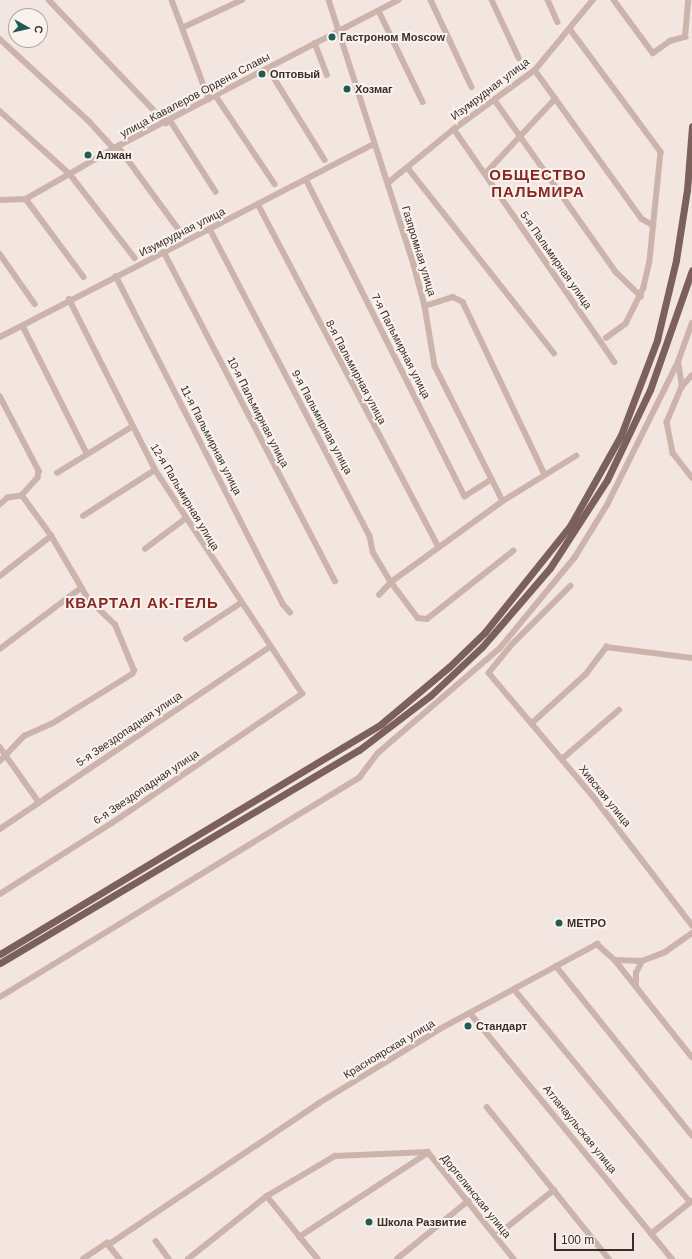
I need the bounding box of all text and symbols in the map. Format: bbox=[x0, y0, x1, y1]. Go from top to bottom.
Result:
north arrow bbox=[8, 8, 48, 48]
text: С bbox=[32, 25, 45, 34]
place label: Гастроном Moscow bbox=[340, 30, 445, 44]
marker: Гастроном Moscow bbox=[327, 32, 337, 42]
street label: улица Кавалеров Ордена Славы bbox=[118, 50, 272, 140]
street label: Изумрудная улица bbox=[448, 55, 532, 123]
place label: Оптовый bbox=[270, 67, 320, 81]
marker: Оптовый bbox=[257, 69, 267, 79]
place label: Хозмаг bbox=[355, 82, 393, 96]
marker: Хозмаг bbox=[342, 84, 352, 94]
place label: Алжан bbox=[96, 148, 132, 162]
marker: Алжан bbox=[83, 150, 93, 160]
district label: ОБЩЕСТВО ПАЛЬМИРА bbox=[489, 165, 587, 200]
street label: Газпромная улица bbox=[399, 204, 439, 298]
street label: Изумрудная улица bbox=[137, 205, 227, 259]
street label: 5-я Пальмирная улица bbox=[517, 209, 595, 311]
street label: 7-я Пальмирная улица bbox=[369, 291, 433, 401]
street label: 8-я Пальмирная улица bbox=[323, 318, 389, 426]
street label: 10-я Пальмирная улица bbox=[224, 354, 292, 470]
street label: 9-я Пальмирная улица bbox=[289, 368, 355, 476]
street label: 11-я Пальмирная улица bbox=[178, 383, 244, 497]
street label: 12-я Пальмирная улица bbox=[148, 441, 222, 553]
district label: КВАРТАЛ АК-ГЕЛЬ bbox=[65, 594, 219, 612]
street label: 5-я Звездопадная улица bbox=[74, 689, 184, 769]
street label: 6-я Звездопадная улица bbox=[91, 747, 201, 827]
street label: Хивская улица bbox=[576, 763, 634, 829]
place label: МЕТРО bbox=[567, 916, 606, 930]
marker: МЕТРО bbox=[554, 918, 564, 928]
street label: Красноярская улица bbox=[341, 1016, 437, 1082]
place label: Стандарт bbox=[476, 1019, 527, 1033]
marker: Стандарт bbox=[463, 1021, 473, 1031]
street label: Атланаульская улица bbox=[540, 1082, 620, 1176]
street label: Доргелинская улица bbox=[438, 1151, 514, 1241]
place label: Школа Развитие bbox=[377, 1215, 467, 1229]
marker: Школа Развитие bbox=[364, 1217, 374, 1227]
scale bar bbox=[556, 1225, 636, 1251]
text: 100 m bbox=[561, 1233, 594, 1247]

